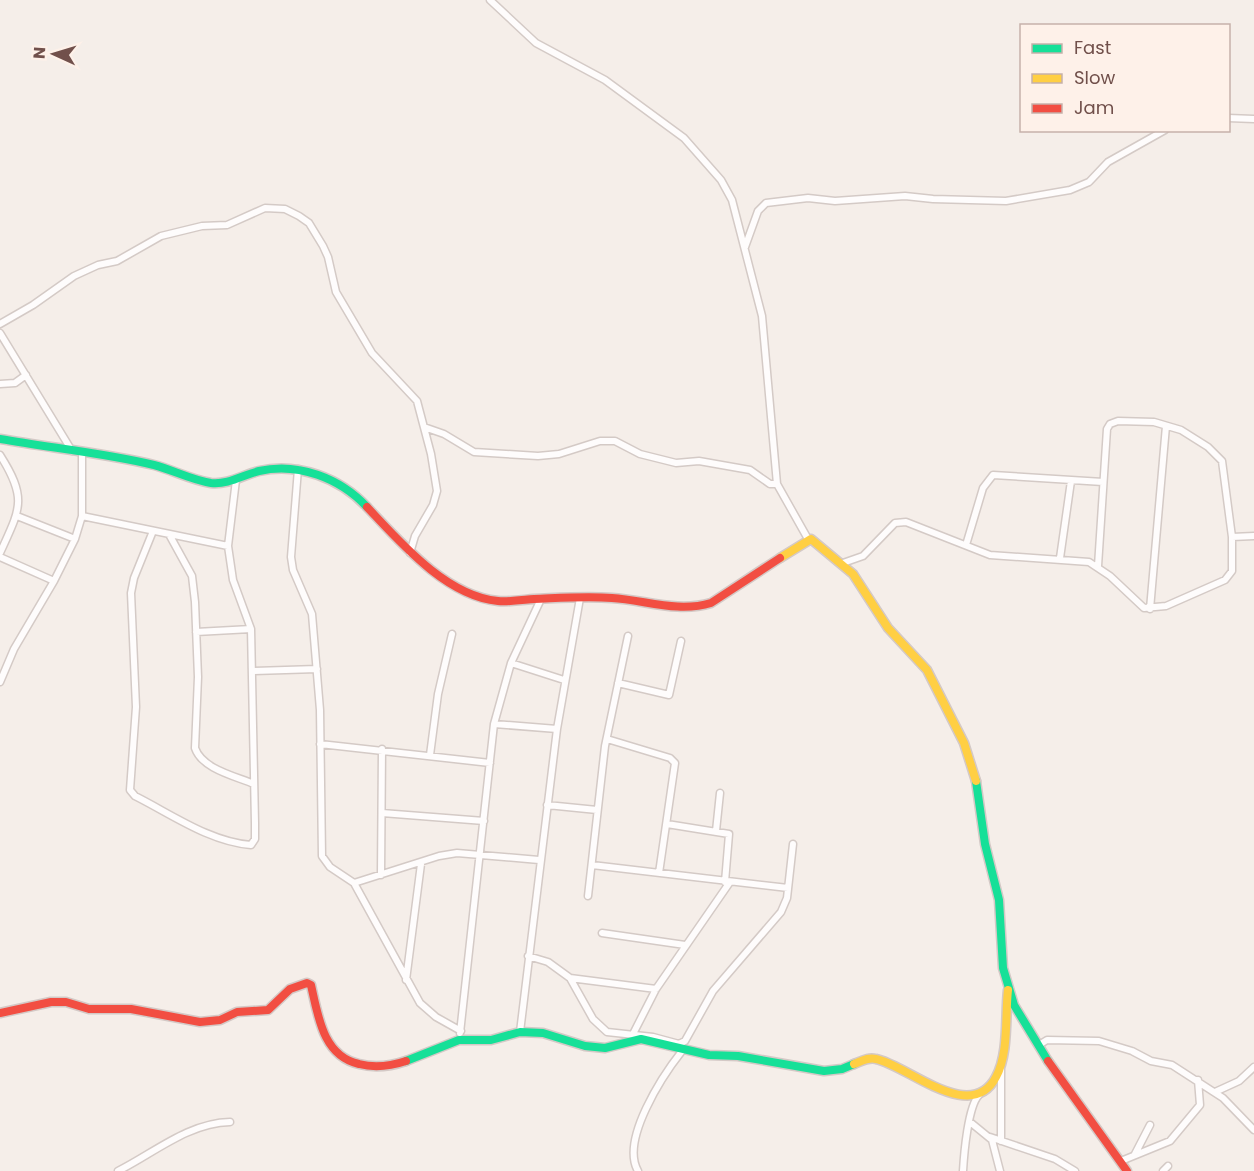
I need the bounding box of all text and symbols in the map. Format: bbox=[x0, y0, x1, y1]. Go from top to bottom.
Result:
north arrow bbox=[24, 24, 84, 84]
legend bbox=[1020, 24, 1230, 132]
text: Fast bbox=[1074, 35, 1111, 60]
text: N bbox=[28, 46, 51, 60]
text: Slow bbox=[1074, 65, 1116, 90]
text: Jam bbox=[1074, 95, 1114, 120]

